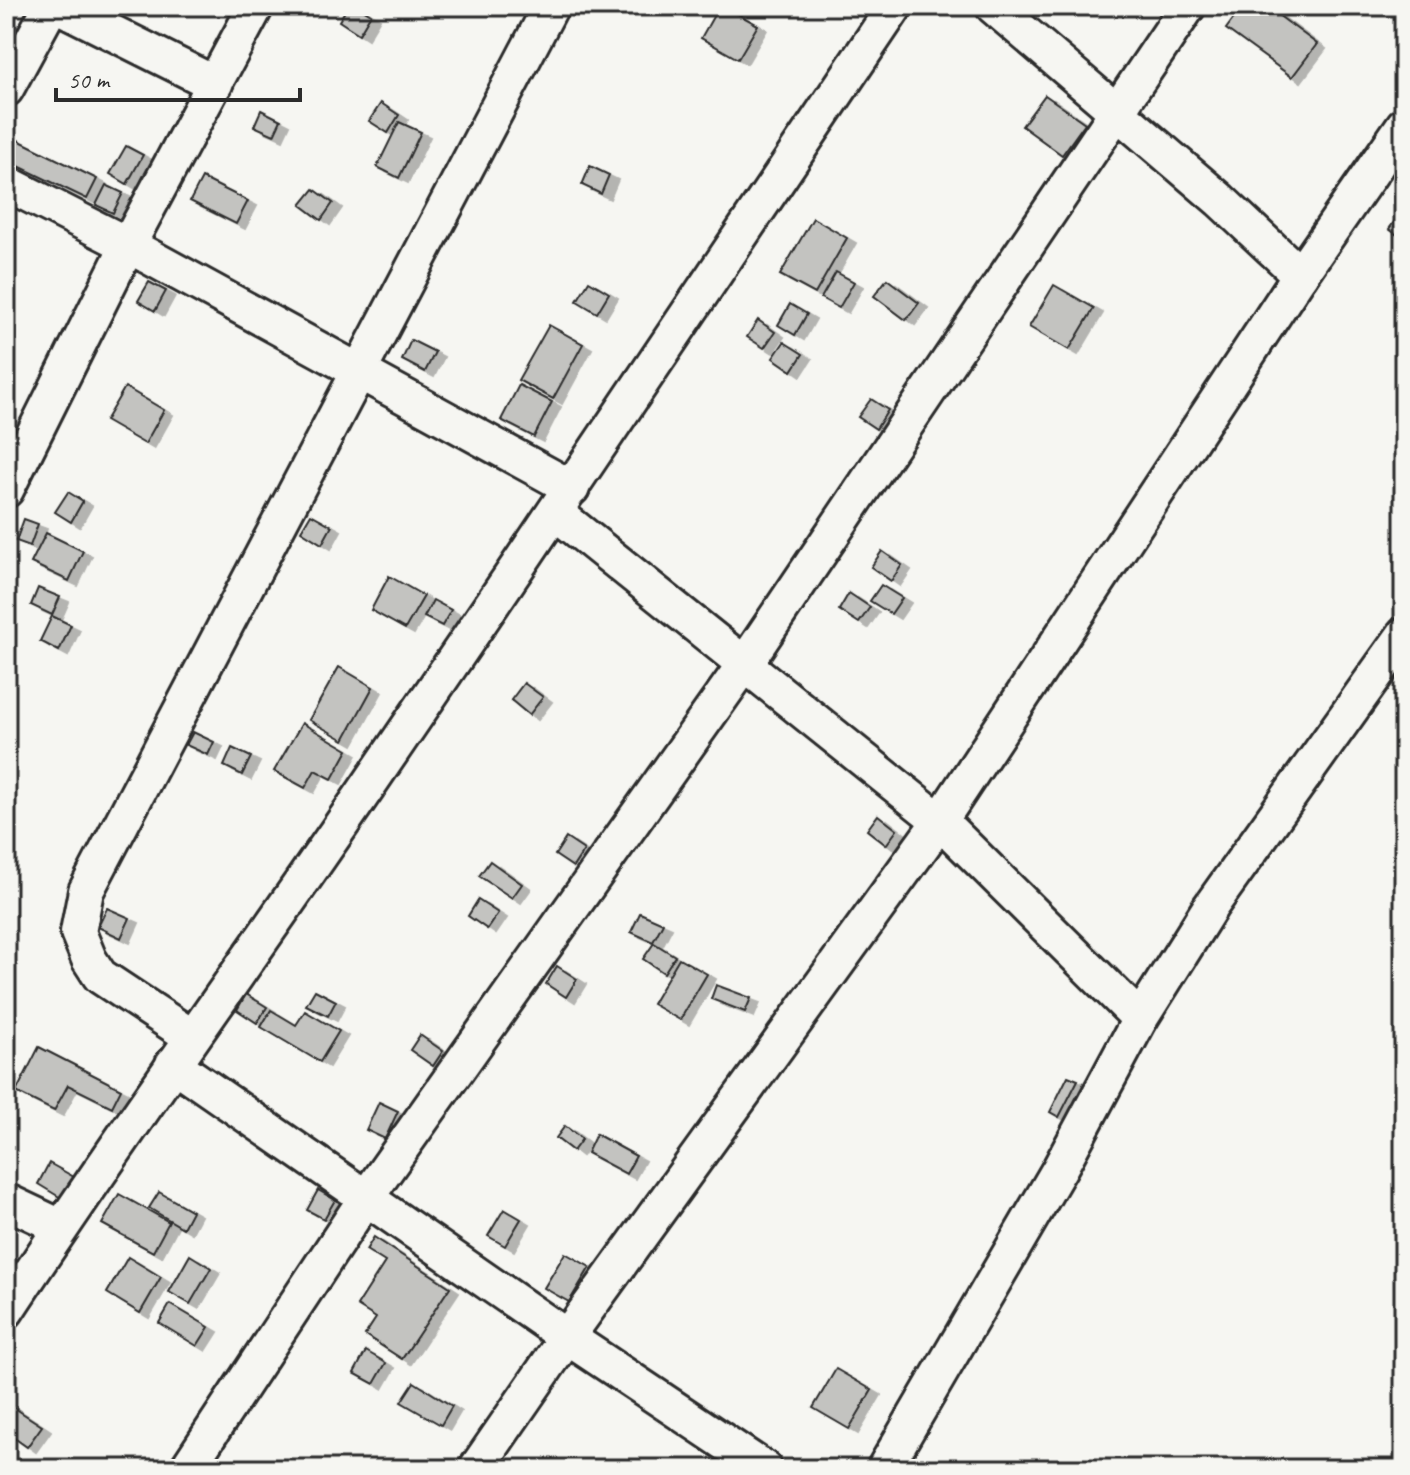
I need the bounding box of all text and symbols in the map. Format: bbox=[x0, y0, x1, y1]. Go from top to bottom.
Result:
scale bar bbox=[56, 52, 300, 102]
text: 50 m bbox=[68, 65, 111, 95]

